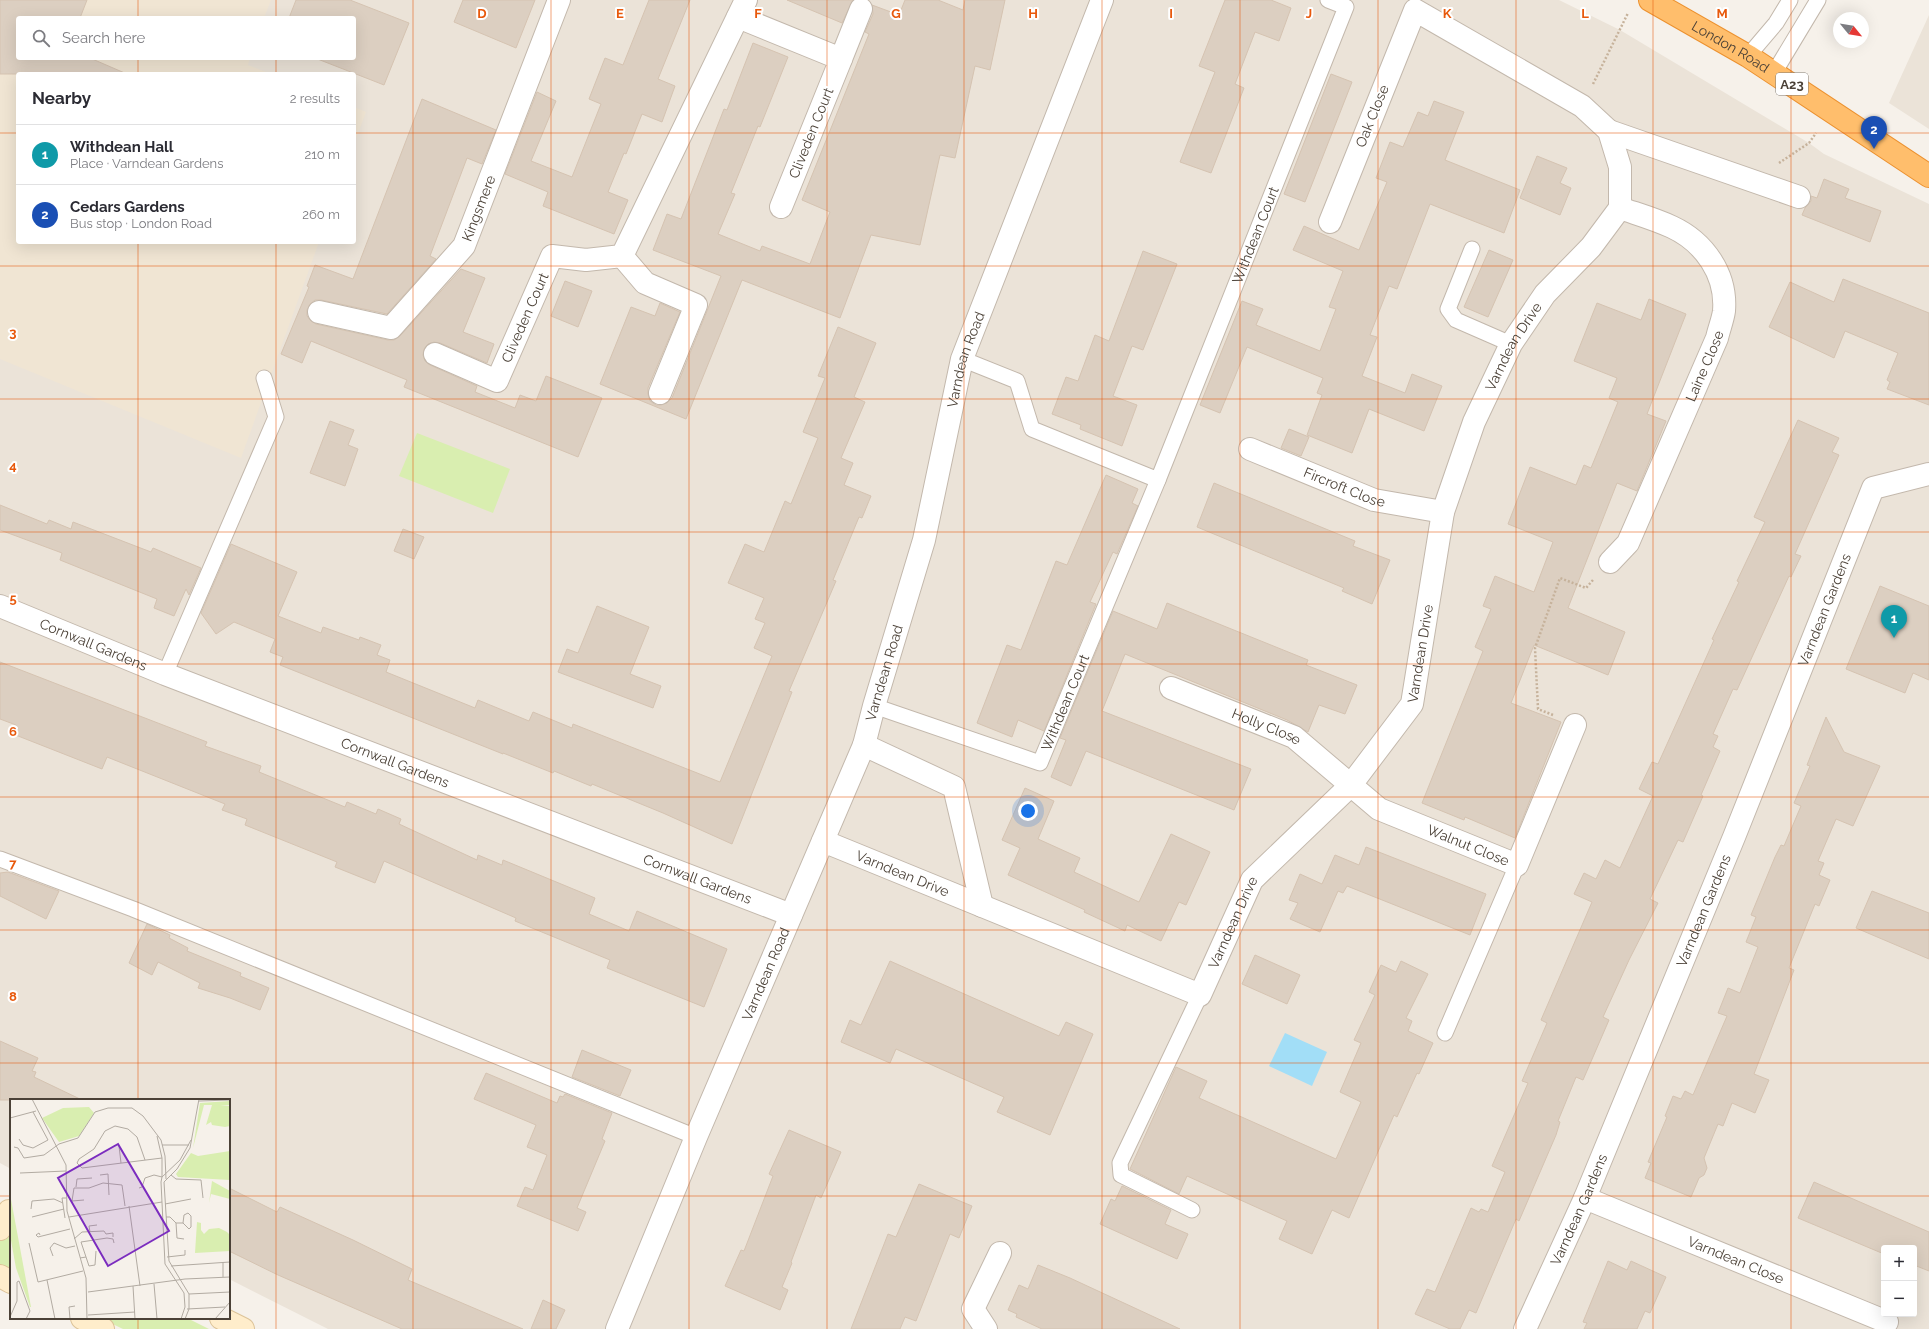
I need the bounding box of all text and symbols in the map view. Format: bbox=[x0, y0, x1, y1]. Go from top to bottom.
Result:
text: D bbox=[477, 6, 487, 21]
text: E bbox=[616, 6, 624, 21]
text: F bbox=[754, 6, 762, 21]
text: G bbox=[891, 6, 901, 21]
text: H bbox=[1028, 6, 1038, 21]
text: I bbox=[1169, 6, 1173, 21]
text: J bbox=[1306, 6, 1312, 21]
text: K bbox=[1443, 6, 1452, 21]
text: L bbox=[1581, 6, 1589, 21]
text: M bbox=[1716, 6, 1728, 21]
north arrow bbox=[1833, 12, 1869, 48]
search box bbox=[16, 16, 356, 60]
street label: London Road bbox=[1689, 18, 1772, 76]
icon: search bbox=[30, 27, 52, 49]
text: Search here bbox=[62, 29, 145, 47]
road number: A23 bbox=[1776, 73, 1808, 95]
street label: Oak Close bbox=[1352, 82, 1392, 150]
street label: Cliveden Court bbox=[786, 85, 837, 181]
text: Nearby bbox=[32, 88, 91, 108]
text: 2 results bbox=[290, 91, 340, 106]
pin: 2 bbox=[1861, 116, 1887, 149]
text: Withdean Hall bbox=[70, 138, 174, 156]
text: 1 bbox=[42, 147, 48, 162]
text: 210 m bbox=[304, 147, 340, 162]
text: Place · Varndean Gardens bbox=[70, 156, 223, 171]
street label: Kingsmere bbox=[459, 173, 499, 244]
street label: Withdean Court bbox=[1229, 184, 1282, 286]
text: Cedars Gardens bbox=[70, 198, 185, 216]
text: 2 bbox=[41, 207, 49, 222]
text: 260 m bbox=[302, 207, 340, 222]
text: Bus stop · London Road bbox=[70, 216, 212, 231]
street label: Cliveden Court bbox=[498, 270, 552, 365]
street label: Varndean Drive bbox=[1482, 299, 1545, 393]
street label: Varndean Road bbox=[944, 309, 988, 409]
text: 3 bbox=[9, 325, 17, 340]
street label: Laine Close bbox=[1682, 329, 1726, 404]
text: 4 bbox=[9, 458, 17, 473]
street label: Fircroft Close bbox=[1301, 464, 1386, 510]
street label: Varndean Gardens bbox=[1795, 551, 1854, 669]
text: 5 bbox=[9, 591, 17, 606]
street label: Varndean Drive bbox=[1404, 603, 1436, 704]
pin: 1 bbox=[1881, 605, 1907, 638]
street label: Cornwall Gardens bbox=[37, 615, 150, 674]
street label: Varndean Road bbox=[863, 623, 906, 723]
street label: Withdean Court bbox=[1038, 652, 1092, 753]
street label: Holly Close bbox=[1230, 705, 1305, 748]
text: 6 bbox=[9, 724, 17, 739]
street label: Cornwall Gardens bbox=[339, 734, 452, 791]
your location bbox=[1018, 801, 1038, 821]
street label: Walnut Close bbox=[1425, 821, 1511, 869]
street label: Varndean Drive bbox=[854, 847, 952, 900]
street label: Cornwall Gardens bbox=[641, 851, 754, 907]
street label: Varndean Gardens bbox=[1673, 852, 1734, 969]
text: 7 bbox=[9, 856, 17, 871]
street label: Varndean Drive bbox=[1205, 874, 1261, 971]
street label: Varndean Road bbox=[739, 925, 793, 1023]
text: 8 bbox=[9, 989, 17, 1004]
inset map bbox=[10, 1099, 230, 1319]
street label: Varndean Gardens bbox=[1547, 1151, 1610, 1268]
street label: Varndean Close bbox=[1685, 1233, 1786, 1287]
map controls bbox=[1881, 1245, 1917, 1317]
button: + bbox=[1881, 1245, 1917, 1281]
button: − bbox=[1881, 1281, 1917, 1317]

